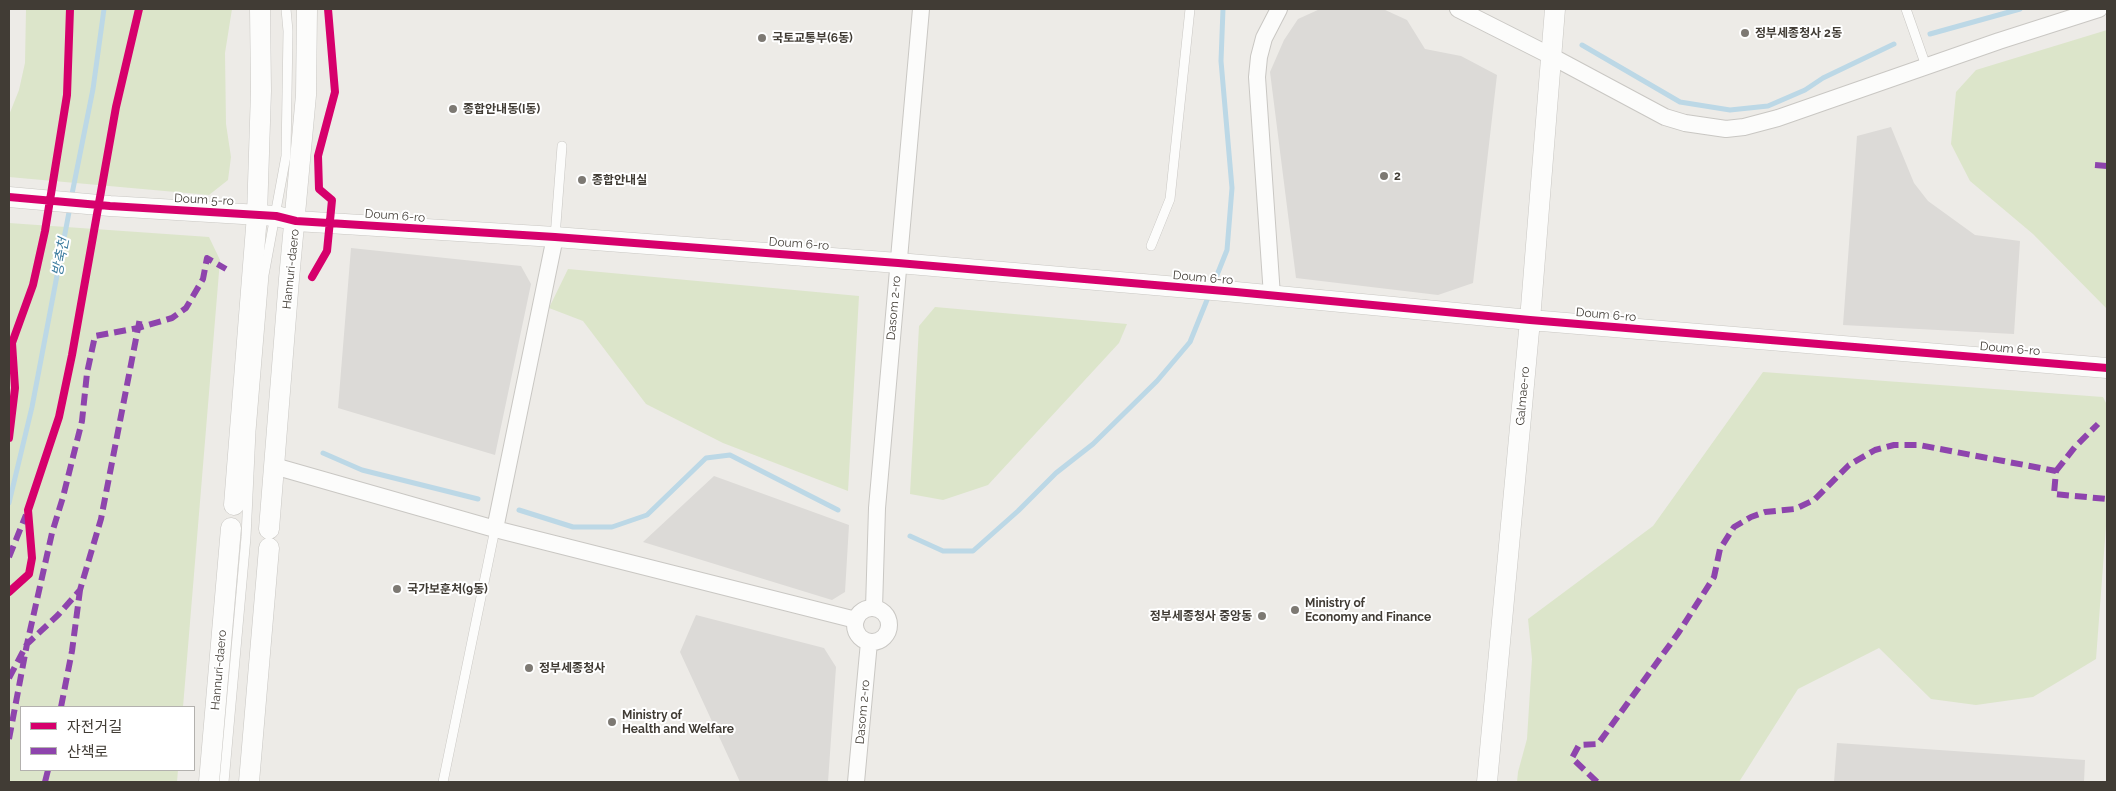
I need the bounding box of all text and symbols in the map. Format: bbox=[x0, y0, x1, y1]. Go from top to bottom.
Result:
place label: 정부세종청사 2동 bbox=[1755, 26, 1842, 40]
marker: 정부세종청사 2동 bbox=[1739, 27, 1751, 39]
place label: 국토교통부(6동) bbox=[772, 31, 853, 45]
marker: 국토교통부(6동) bbox=[756, 32, 768, 44]
place label: 종합안내동(I동) bbox=[463, 102, 540, 116]
marker: 종합안내동(I동) bbox=[447, 103, 459, 115]
place label: 2 bbox=[1394, 169, 1401, 183]
marker: 2 bbox=[1378, 170, 1390, 182]
place label: 종합안내실 bbox=[592, 173, 647, 187]
marker: 종합안내실 bbox=[576, 174, 588, 186]
street label: Doum 5-ro bbox=[174, 191, 234, 209]
street label: Doum 6-ro bbox=[364, 207, 426, 225]
street label: Hannuri-daero bbox=[280, 228, 302, 310]
street label: Doum 6-ro bbox=[768, 235, 830, 253]
water label: 방축천 bbox=[49, 236, 73, 278]
street label: Doum 6-ro bbox=[1172, 268, 1234, 288]
street label: Dasom 2-ro bbox=[884, 275, 904, 341]
street label: Doum 6-ro bbox=[1575, 305, 1637, 325]
street label: Doum 6-ro bbox=[1979, 339, 2041, 359]
street label: Galmae-ro bbox=[1513, 366, 1533, 426]
place label: 국가보훈처(9동) bbox=[407, 582, 488, 596]
marker: 국가보훈처(9동) bbox=[391, 583, 403, 595]
place label: Ministry of Economy and Finance bbox=[1305, 596, 1431, 624]
marker: Ministry of Economy and Finance bbox=[1289, 604, 1301, 616]
place label: 정부세종청사 중앙동 bbox=[1150, 609, 1252, 623]
marker: 정부세종청사 중앙동 bbox=[1256, 610, 1268, 622]
street label: Hannuri-daero bbox=[208, 629, 230, 711]
place label: 정부세종청사 bbox=[539, 661, 605, 675]
marker: 정부세종청사 bbox=[523, 662, 535, 674]
street label: Dasom 2-ro bbox=[853, 679, 873, 745]
legend bbox=[20, 706, 195, 771]
place label: Ministry of Health and Welfare bbox=[622, 708, 734, 736]
marker: Ministry of Health and Welfare bbox=[606, 716, 618, 728]
text: 자전거길 bbox=[67, 718, 122, 736]
text: 산책로 bbox=[67, 743, 108, 761]

